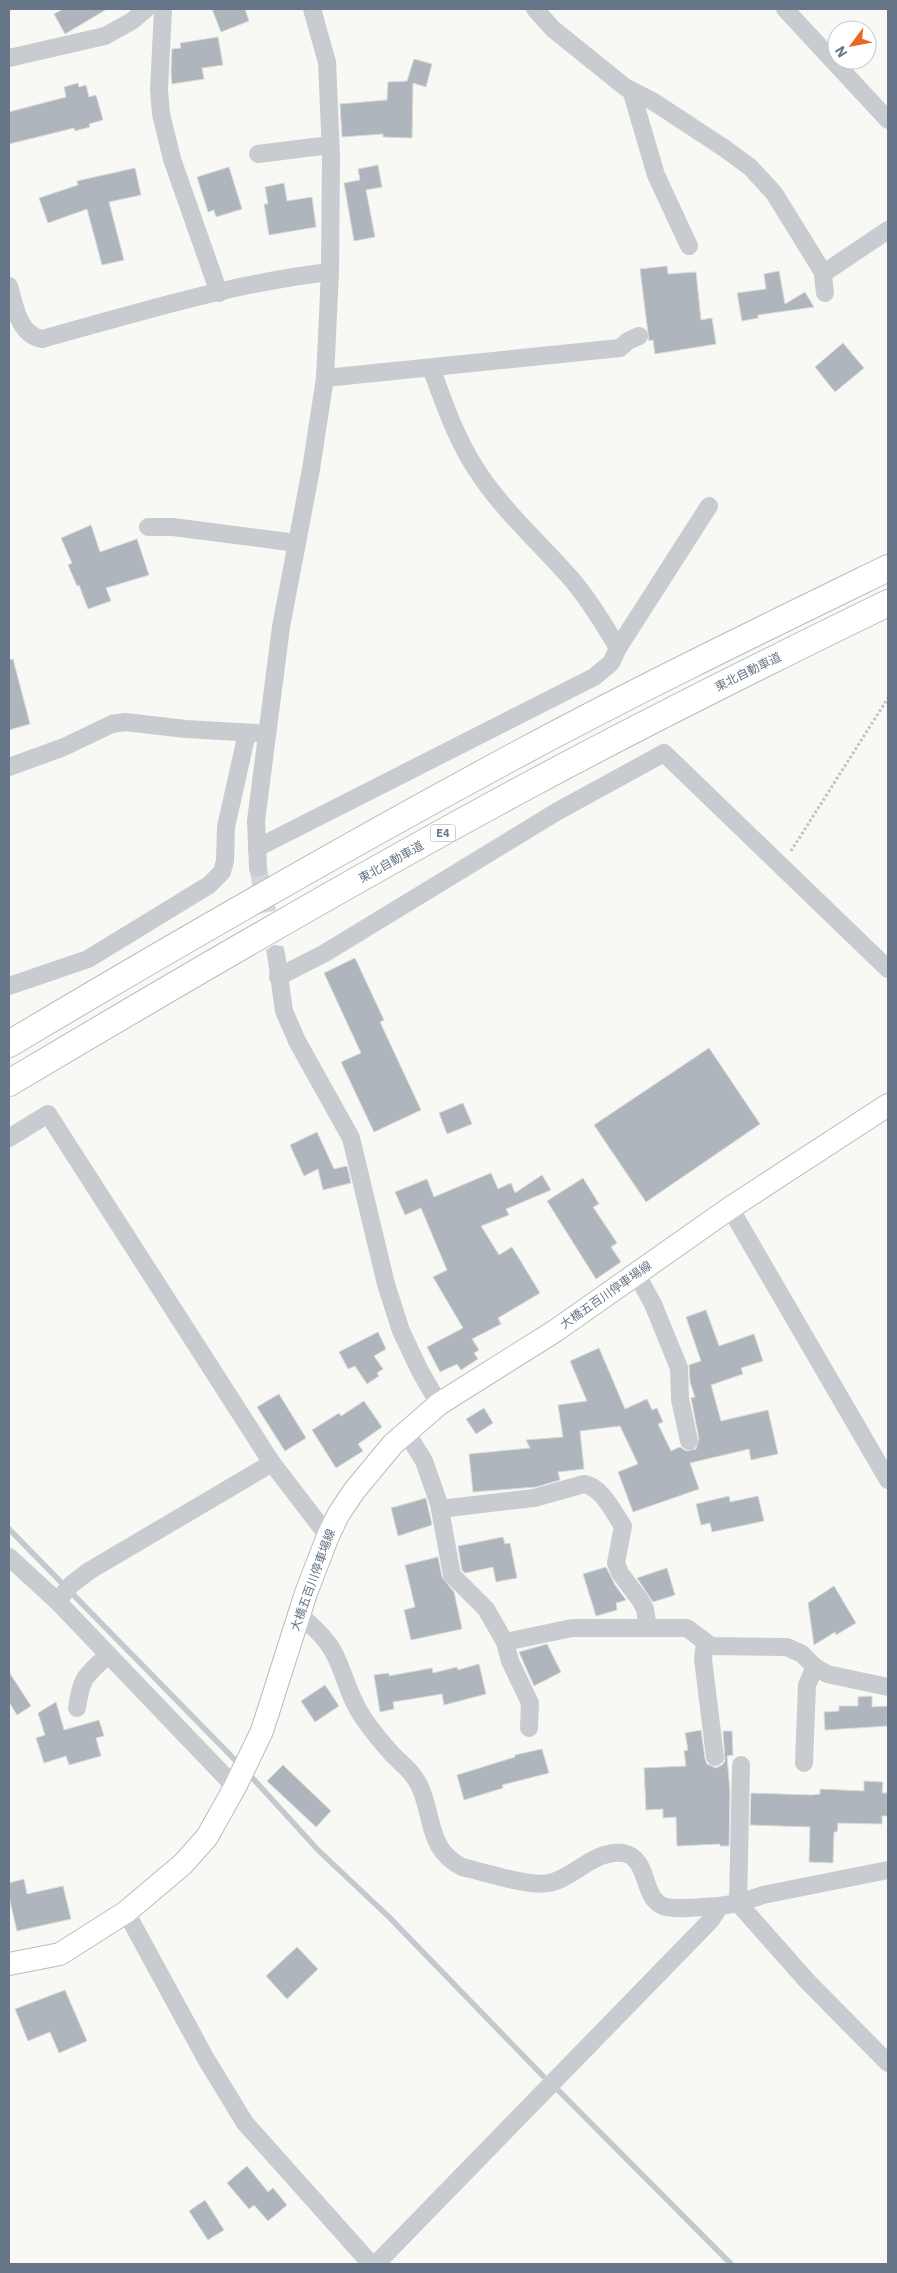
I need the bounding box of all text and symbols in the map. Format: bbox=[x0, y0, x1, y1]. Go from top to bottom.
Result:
north arrow bbox=[827, 20, 877, 70]
text: N bbox=[831, 43, 851, 61]
street label: 東北自動車道 bbox=[712, 649, 783, 694]
road number: E4 bbox=[430, 824, 456, 841]
street label: 東北自動車道 bbox=[356, 838, 426, 886]
street label: 大橋五百川停車場線 bbox=[557, 1257, 654, 1332]
street label: 大橋五百川停車場線 bbox=[287, 1527, 338, 1633]

